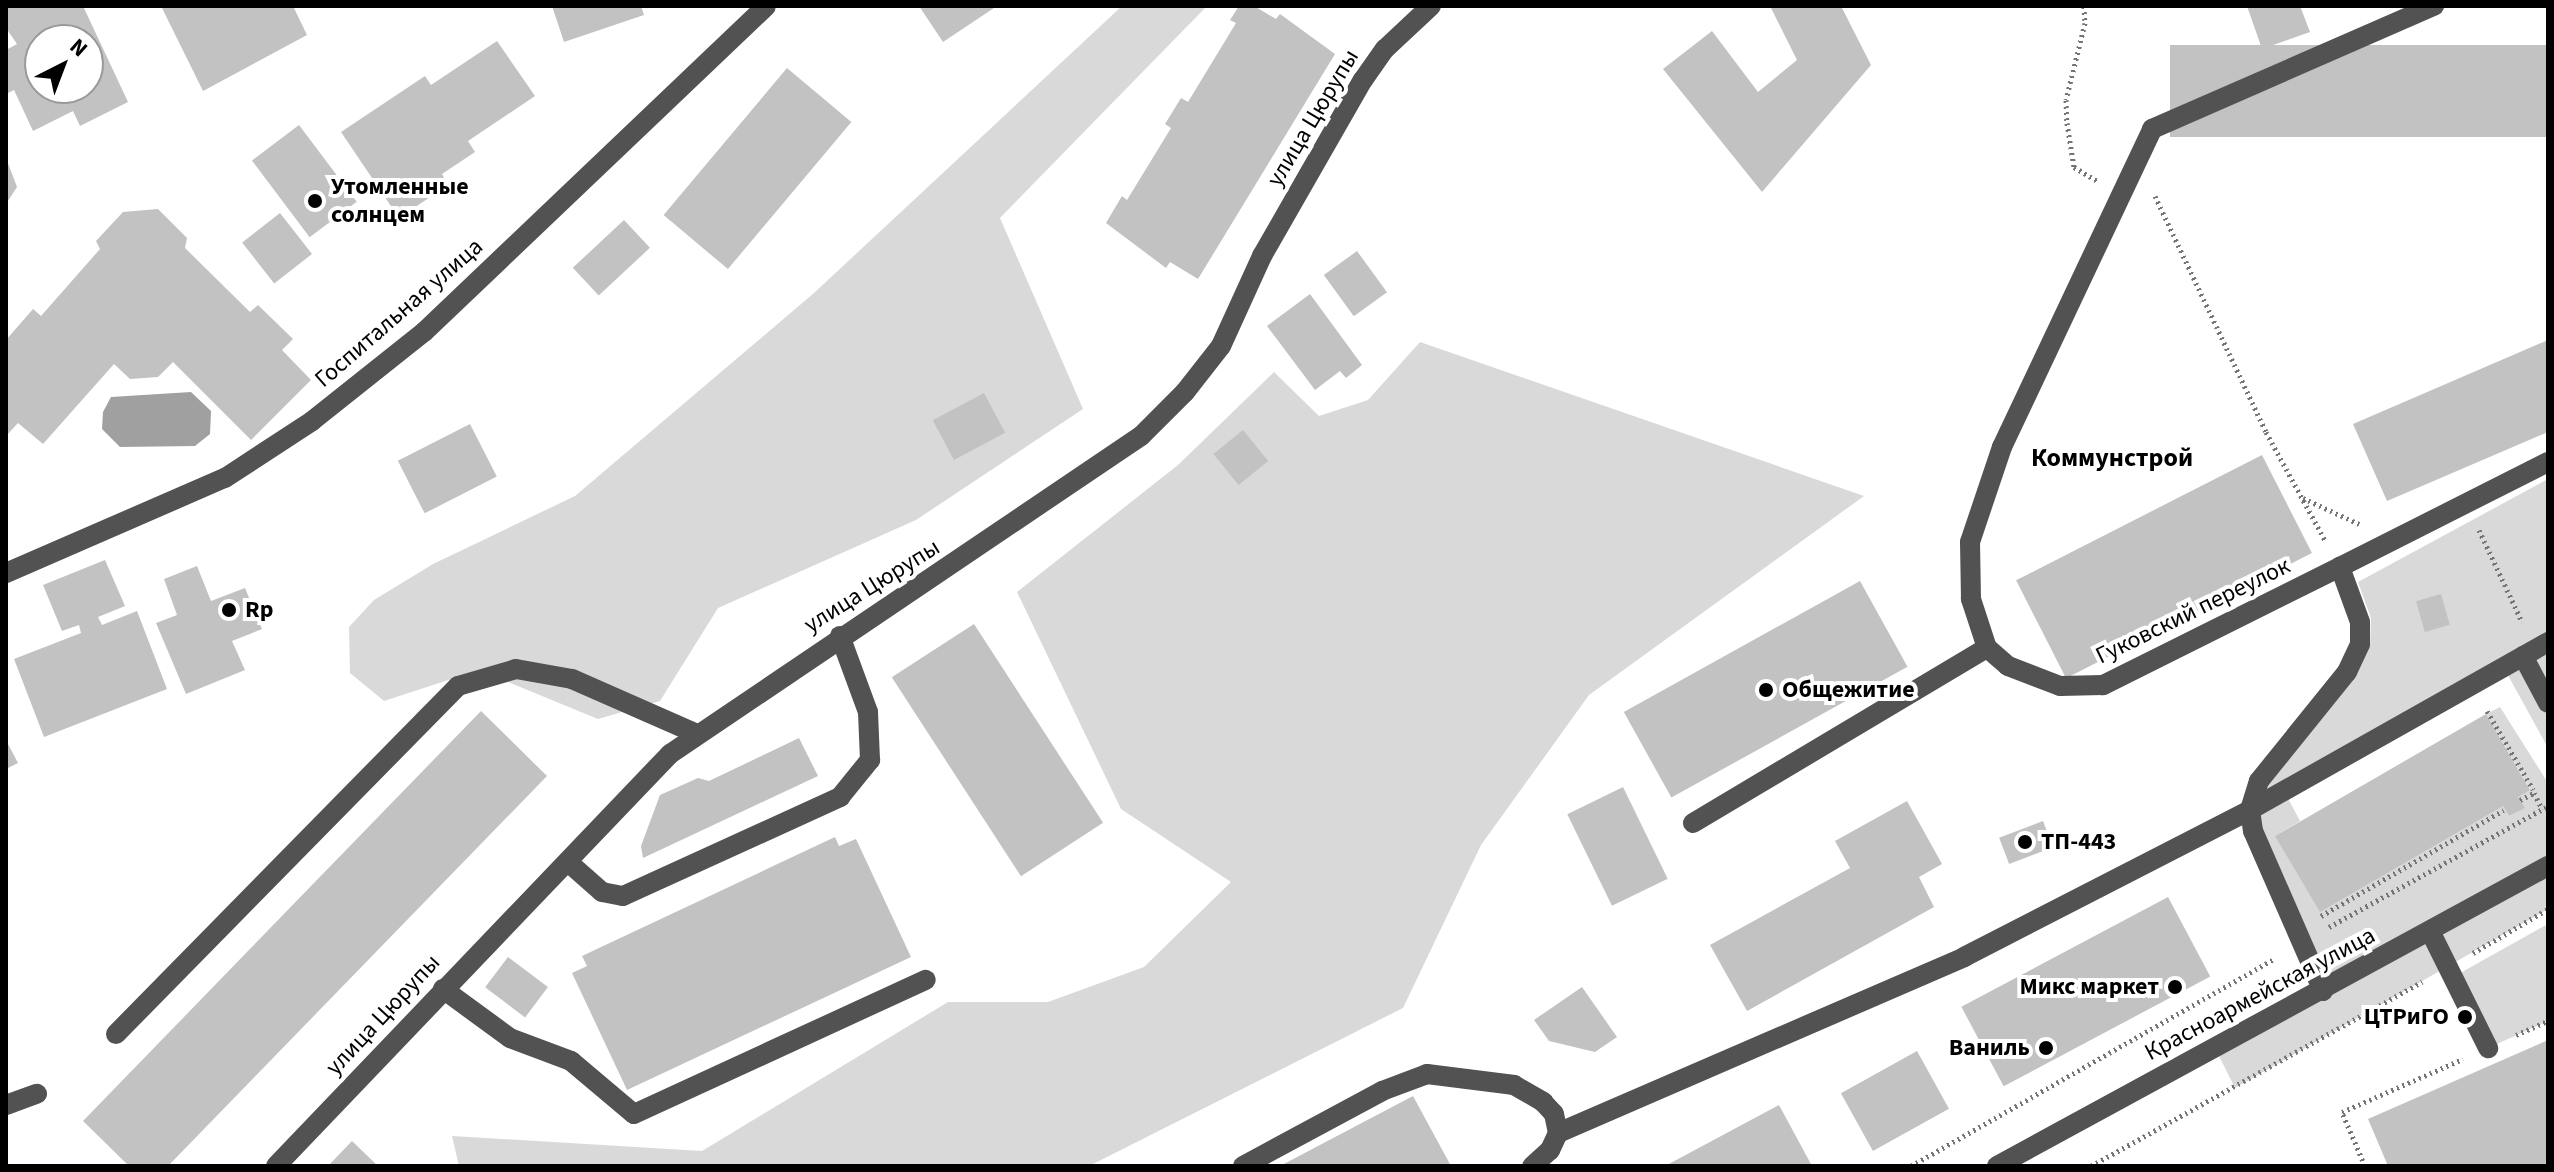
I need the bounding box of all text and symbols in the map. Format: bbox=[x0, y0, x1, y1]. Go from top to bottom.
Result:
north arrow bbox=[24, 24, 104, 104]
text: N bbox=[63, 31, 95, 64]
street label: улица Цюрупы bbox=[1261, 44, 1365, 192]
place label: Утомленные солнцем bbox=[331, 173, 469, 229]
marker: Утомленные солнцем bbox=[306, 192, 324, 210]
street label: Госпитальная улица bbox=[309, 232, 489, 394]
district label: Коммунстрой bbox=[2031, 442, 2193, 474]
street label: улица Цюрупы bbox=[799, 533, 945, 639]
street label: Гуковский переулок bbox=[2091, 551, 2295, 671]
place label: Rp bbox=[245, 596, 273, 624]
marker: Rp bbox=[220, 601, 238, 619]
place label: Общежитие bbox=[1782, 676, 1915, 704]
marker: Общежитие bbox=[1757, 681, 1775, 699]
place label: ТП-443 bbox=[2041, 828, 2116, 856]
marker: ТП-443 bbox=[2016, 833, 2034, 851]
street label: Красноармейская улица bbox=[2140, 921, 2380, 1067]
street label: улица Цюрупы bbox=[320, 949, 446, 1081]
place label: Микс маркет bbox=[2019, 973, 2159, 1001]
marker: Микс маркет bbox=[2166, 978, 2184, 996]
place label: ЦТРиГО bbox=[2364, 1003, 2449, 1031]
marker: ЦТРиГО bbox=[2456, 1008, 2474, 1026]
place label: Ваниль bbox=[1949, 1034, 2030, 1062]
marker: Ваниль bbox=[2037, 1039, 2055, 1057]

